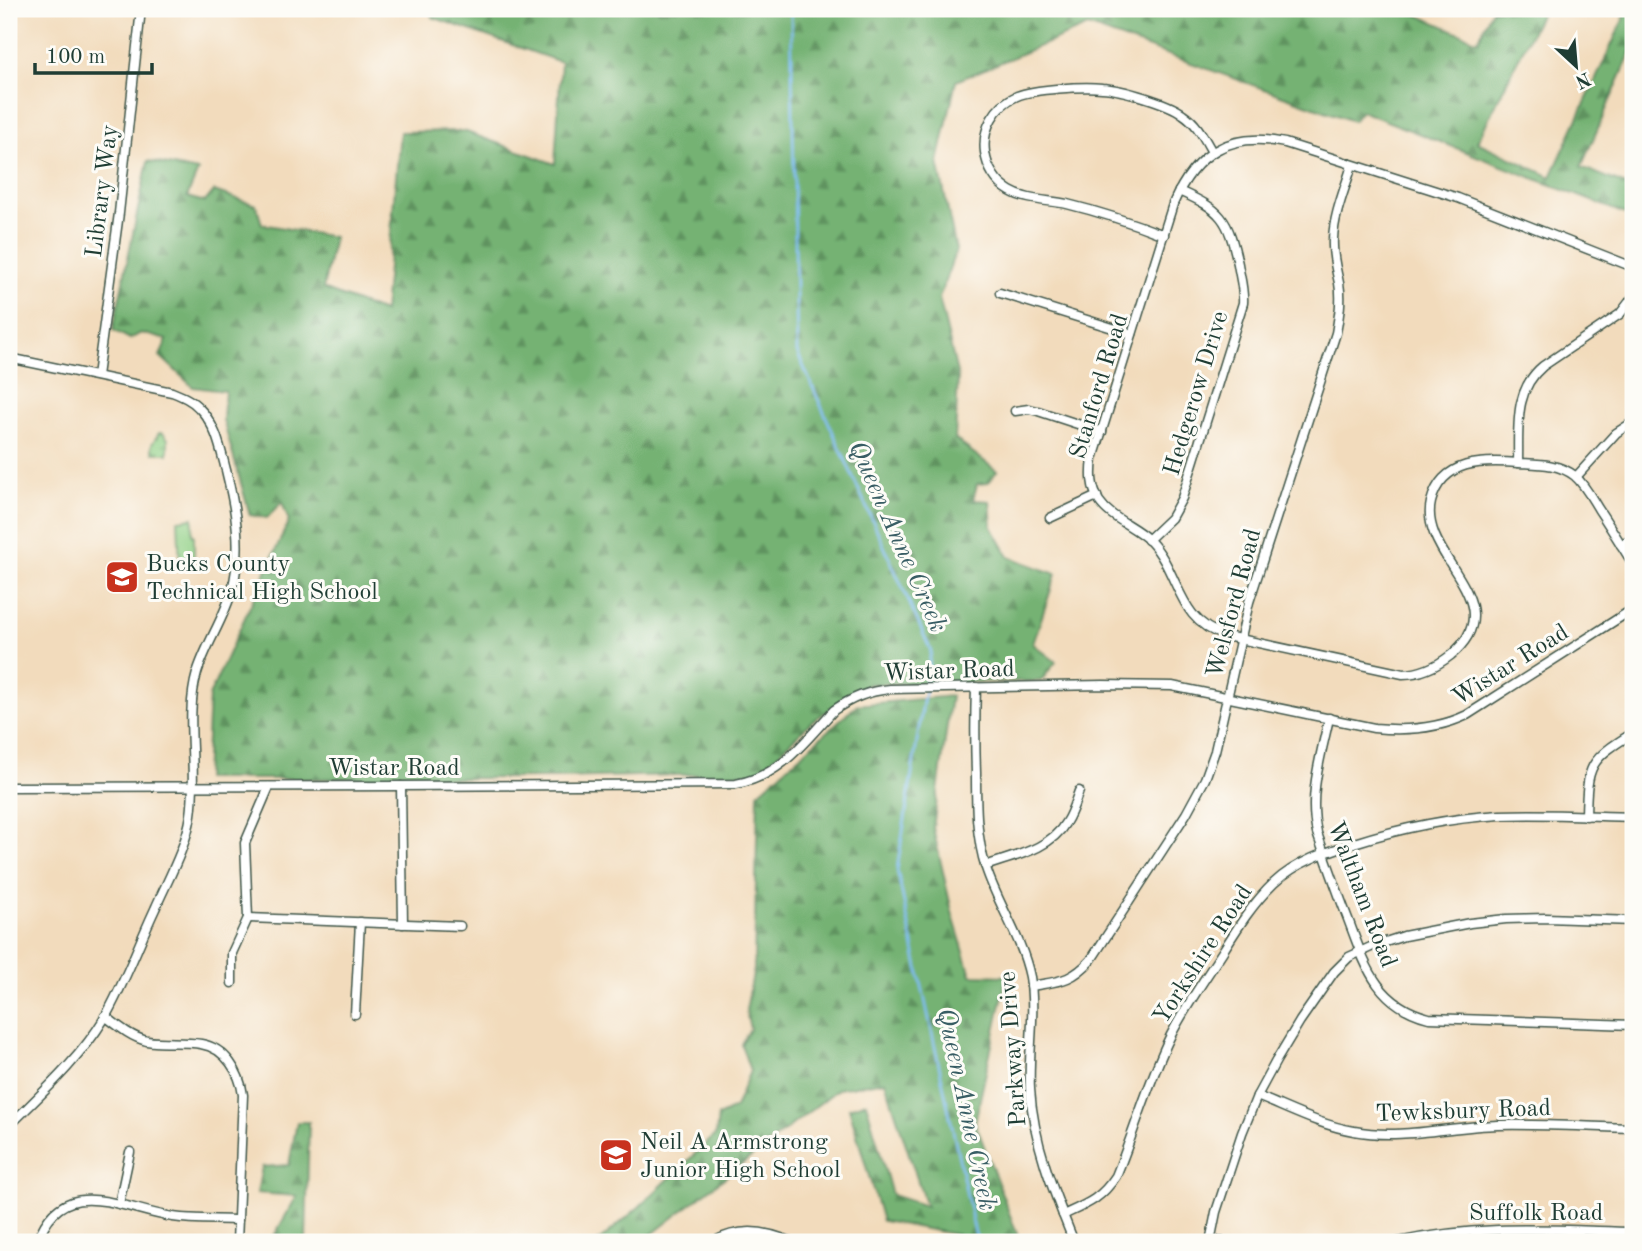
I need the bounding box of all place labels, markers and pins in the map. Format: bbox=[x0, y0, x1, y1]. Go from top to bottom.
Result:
place label: Bucks County Technical High School bbox=[146, 553, 378, 605]
school or university icon: Bucks County Technical High School bbox=[103, 558, 141, 596]
place label: Neil A Armstrong Junior High School bbox=[640, 1131, 841, 1183]
school or university icon: Neil A Armstrong Junior High School bbox=[597, 1136, 635, 1174]

